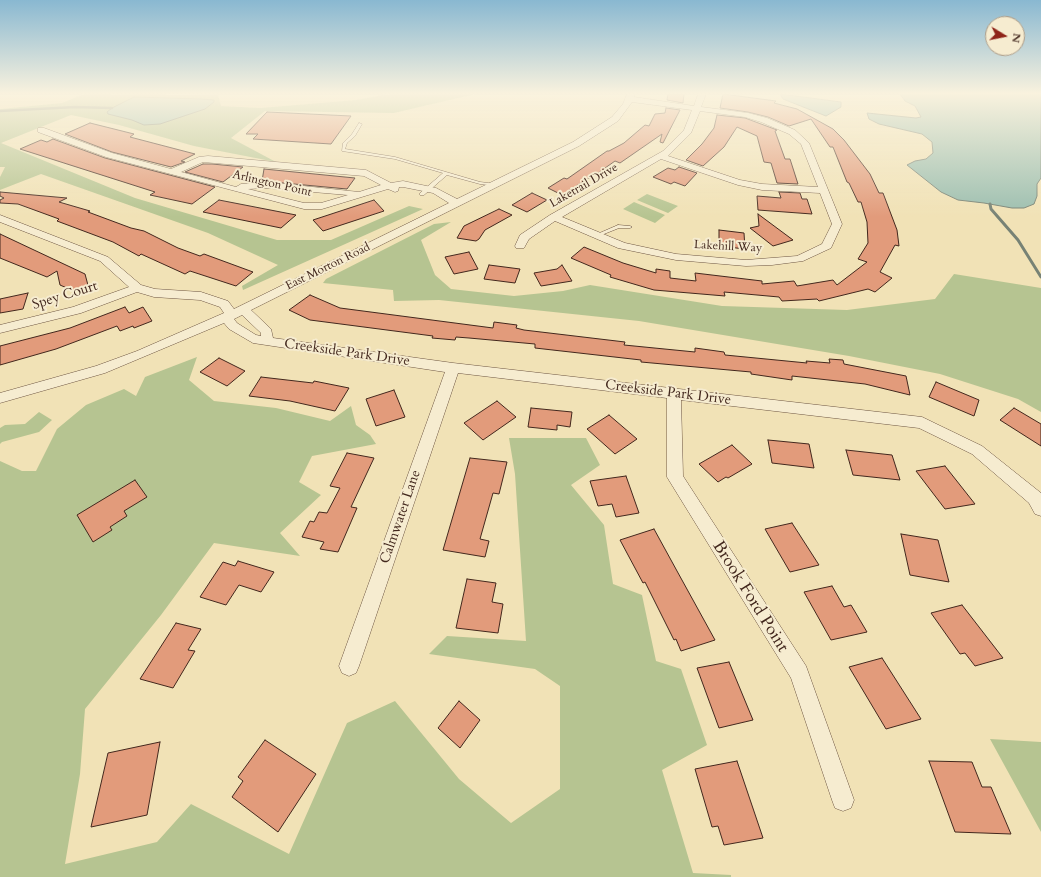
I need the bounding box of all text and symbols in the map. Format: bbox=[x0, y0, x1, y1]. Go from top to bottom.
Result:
north arrow bbox=[985, 16, 1025, 56]
text: N bbox=[1008, 32, 1025, 44]
street label: Laketrail Drive bbox=[547, 161, 621, 211]
street label: Arlington Point bbox=[231, 168, 313, 200]
street label: Lakehill Way bbox=[693, 238, 763, 256]
street label: East Morton Road bbox=[283, 240, 373, 294]
street label: Spey Court bbox=[30, 278, 100, 314]
street label: Creekside Park Drive bbox=[283, 336, 411, 370]
street label: Creekside Park Drive bbox=[604, 377, 732, 409]
street label: Calmwater Lane bbox=[377, 468, 425, 566]
street label: Brook Ford Point bbox=[708, 538, 792, 656]

